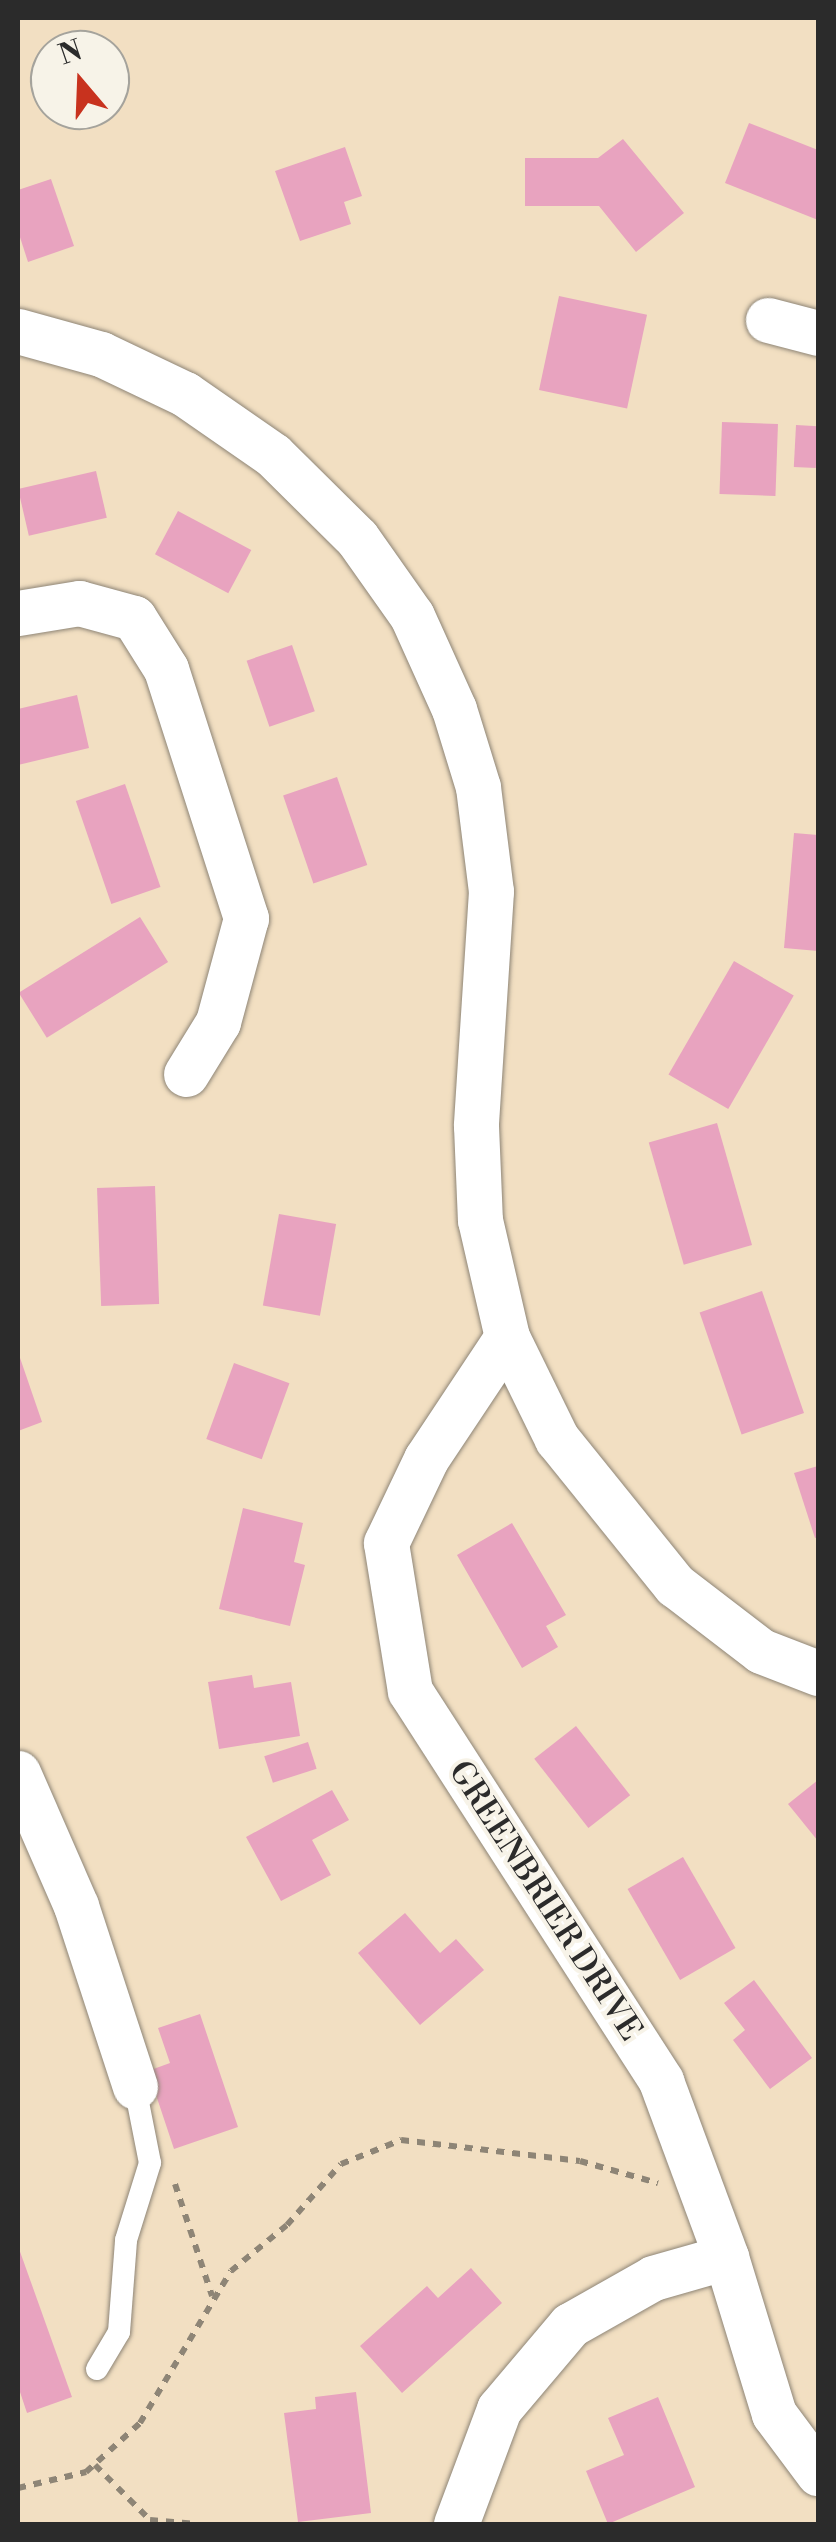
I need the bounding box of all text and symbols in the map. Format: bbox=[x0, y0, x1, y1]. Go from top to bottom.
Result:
north arrow bbox=[30, 30, 130, 130]
text: N bbox=[55, 33, 87, 73]
street label: GREENBRIER DRIVE bbox=[440, 1754, 650, 2048]

